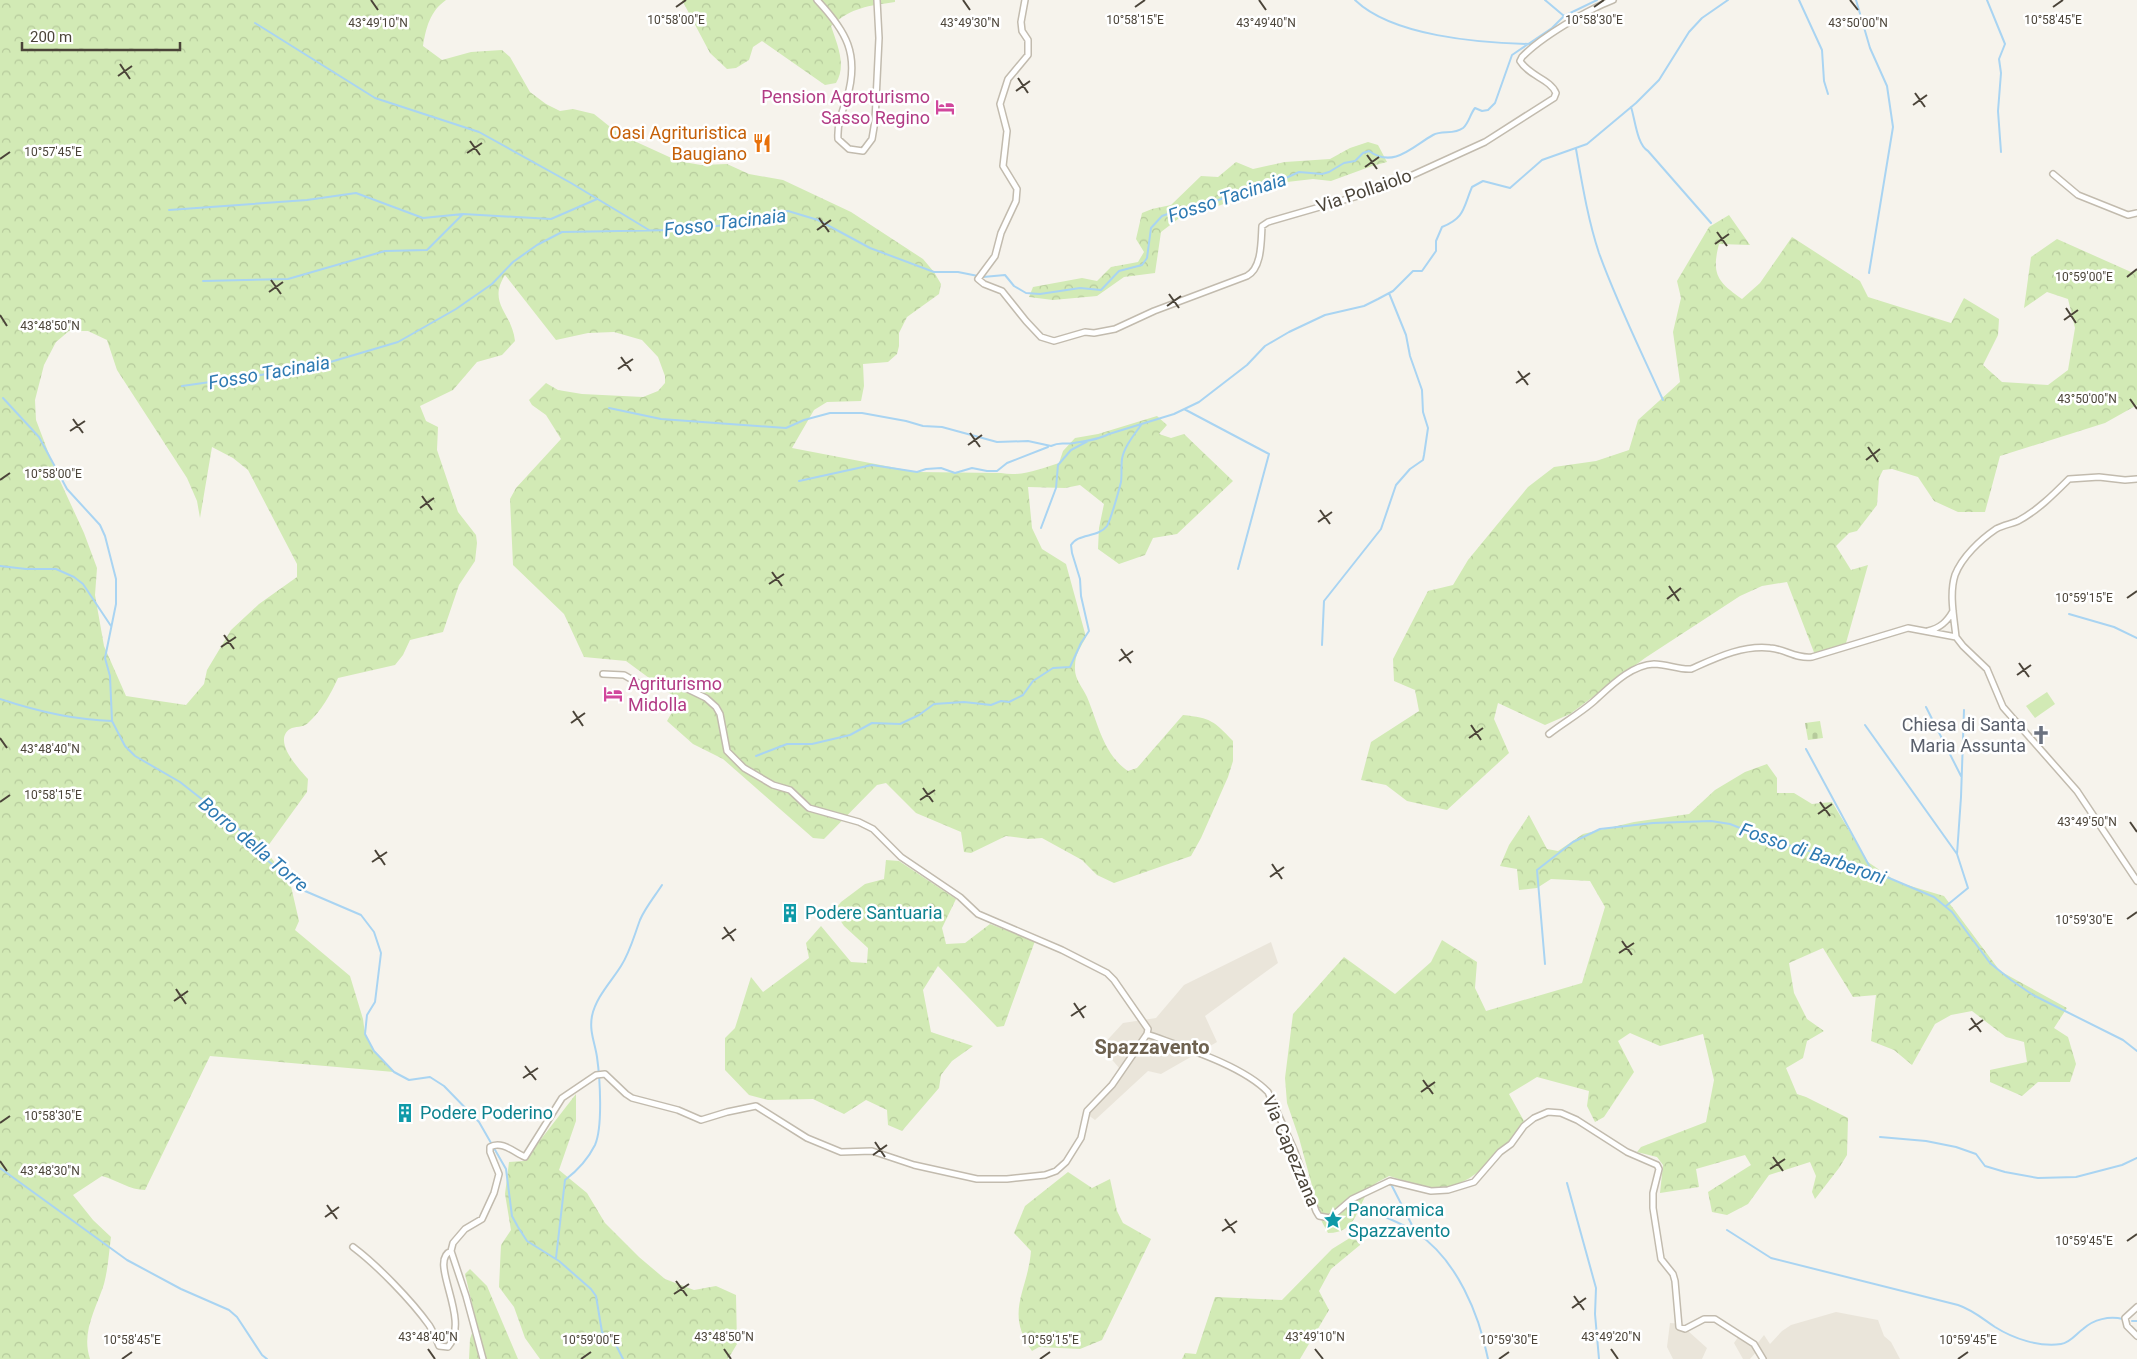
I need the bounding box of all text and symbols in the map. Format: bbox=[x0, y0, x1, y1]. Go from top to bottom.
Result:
text: 10°58'00"E bbox=[647, 13, 705, 27]
text: 10°58'15"E bbox=[1106, 13, 1164, 27]
text: 10°58'30"E bbox=[1565, 13, 1623, 27]
text: 10°58'45"E bbox=[2024, 13, 2082, 27]
text: 43°49'10"N bbox=[348, 16, 408, 30]
text: 43°49'30"N bbox=[940, 16, 1000, 30]
text: 43°49'40"N bbox=[1236, 16, 1296, 30]
text: 43°50'00"N bbox=[1828, 16, 1888, 30]
scale bar bbox=[22, 20, 180, 52]
text: 200 m bbox=[30, 28, 72, 46]
place label: Pension Agroturismo Sasso Regino bbox=[761, 86, 930, 128]
hotel icon: Pension Agroturismo Sasso Regino bbox=[934, 96, 956, 118]
place label: Oasi Agrituristica Baugiano bbox=[609, 122, 747, 164]
restaurant icon: Oasi Agrituristica Baugiano bbox=[751, 132, 773, 154]
text: 10°57'45"E bbox=[24, 145, 82, 159]
street label: Via Pollaiolo bbox=[1313, 164, 1414, 217]
water label: Fosso Tacinaia bbox=[1165, 168, 1289, 227]
water label: Fosso Tacinaia bbox=[663, 204, 788, 241]
text: 10°59'00"E bbox=[2055, 270, 2113, 284]
text: 43°48'50"N bbox=[20, 319, 80, 333]
water label: Fosso Tacinaia bbox=[206, 350, 332, 395]
text: 43°50'00"N bbox=[2057, 392, 2117, 406]
text: 10°58'00"E bbox=[24, 467, 82, 481]
text: 10°59'15"E bbox=[2055, 591, 2113, 605]
place label: Agriturismo Midolla bbox=[628, 673, 722, 715]
hotel icon: Agriturismo Midolla bbox=[602, 683, 624, 705]
place label: Chiesa di Santa Maria Assunta bbox=[1902, 714, 2026, 756]
church icon: Chiesa di Santa Maria Assunta bbox=[2030, 724, 2052, 746]
text: 43°48'40"N bbox=[20, 742, 80, 756]
text: 10°58'15"E bbox=[24, 788, 82, 802]
water label: Borro della Torre bbox=[194, 792, 313, 897]
text: 43°49'50"N bbox=[2057, 815, 2117, 829]
water label: Fosso di Barberoni bbox=[1737, 818, 1890, 889]
building icon: Podere Santuaria bbox=[779, 902, 801, 924]
place label: Podere Santuaria bbox=[805, 902, 942, 923]
text: 10°59'30"E bbox=[2055, 913, 2113, 927]
district label: Spazzavento bbox=[1095, 1035, 1209, 1059]
street label: Via Capezzana bbox=[1259, 1092, 1324, 1210]
building icon: Podere Poderino bbox=[394, 1102, 416, 1124]
place label: Podere Poderino bbox=[420, 1102, 553, 1123]
text: 10°58'30"E bbox=[24, 1109, 82, 1123]
text: 43°48'30"N bbox=[20, 1164, 80, 1178]
place label: Panoramica Spazzavento bbox=[1348, 1199, 1450, 1241]
place icon: Panoramica Spazzavento bbox=[1322, 1209, 1344, 1231]
text: 10°59'45"E bbox=[2055, 1234, 2113, 1248]
text: 43°48'40"N bbox=[398, 1330, 458, 1344]
text: 43°48'50"N bbox=[694, 1330, 754, 1344]
text: 43°49'10"N bbox=[1285, 1330, 1345, 1344]
text: 43°49'20"N bbox=[1581, 1330, 1641, 1344]
text: 10°58'45"E bbox=[103, 1333, 161, 1347]
text: 10°59'00"E bbox=[562, 1333, 620, 1347]
text: 10°59'15"E bbox=[1021, 1333, 1079, 1347]
text: 10°59'30"E bbox=[1480, 1333, 1538, 1347]
text: 10°59'45"E bbox=[1939, 1333, 1997, 1347]

